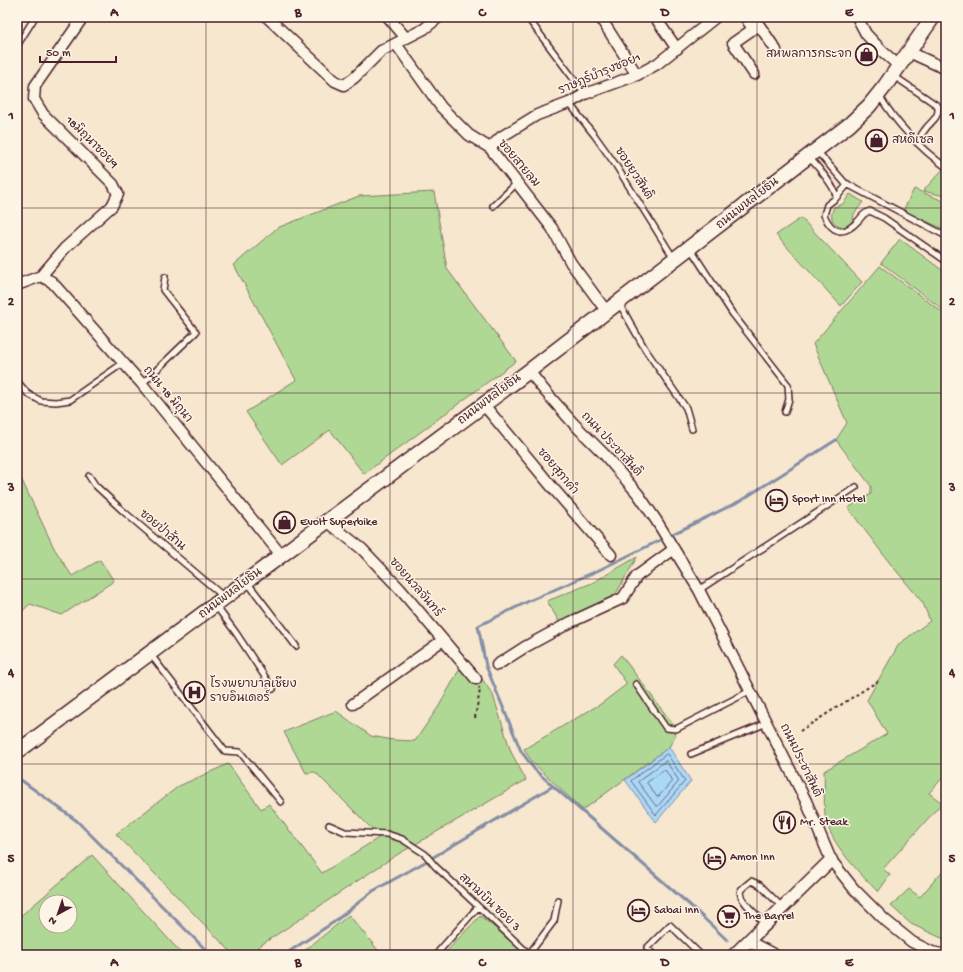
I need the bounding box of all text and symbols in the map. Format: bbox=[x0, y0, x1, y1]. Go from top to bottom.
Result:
text: A bbox=[109, 6, 119, 21]
text: B bbox=[294, 6, 303, 21]
text: C bbox=[477, 6, 487, 21]
text: D bbox=[660, 6, 670, 21]
text: E bbox=[845, 6, 854, 21]
scale bar bbox=[40, 38, 116, 64]
shop icon: สหพลการกระจก bbox=[854, 42, 880, 68]
text: 50 m bbox=[46, 47, 71, 61]
place label: สหพลการกระจก bbox=[766, 48, 852, 62]
street label: ราษฎร์บำรุงซอย1 bbox=[556, 49, 643, 99]
text: 1 bbox=[7, 109, 14, 124]
text: 1 bbox=[948, 109, 955, 124]
street label: 18มิถุนาซอย9 bbox=[61, 112, 122, 172]
shop icon: สหดีเซล bbox=[864, 128, 890, 154]
place label: สหดีเซล bbox=[892, 132, 934, 148]
street label: ซอยสายลม bbox=[494, 137, 542, 191]
street label: ซอยยุวสันติ bbox=[611, 144, 657, 203]
street label: ถนนพหลโยธิน bbox=[712, 173, 782, 233]
text: 2 bbox=[8, 295, 15, 310]
text: 2 bbox=[949, 295, 956, 310]
street label: ถนน 18 มิถุนา bbox=[139, 363, 196, 426]
street label: ถนนพหลโยธิน bbox=[454, 369, 524, 428]
street label: ถนน ประชาสันติ bbox=[578, 408, 646, 480]
street label: ซอยสุภาคำ bbox=[534, 445, 582, 498]
text: 3 bbox=[7, 481, 15, 496]
text: 3 bbox=[948, 481, 956, 496]
hotel icon: Sport Inn Hotel bbox=[763, 487, 789, 513]
place label: Sport Inn Hotel bbox=[792, 493, 866, 507]
street label: ซอยป่าส้าน bbox=[136, 505, 190, 554]
shop icon: Evolt Superbike bbox=[272, 510, 298, 536]
place label: Evolt Superbike bbox=[300, 516, 378, 530]
street label: ซอยนวลจันทร์ bbox=[385, 554, 447, 621]
street label: ถนนพหลโยธิน bbox=[195, 563, 265, 622]
text: 4 bbox=[7, 666, 15, 681]
text: 4 bbox=[948, 666, 956, 681]
place label: โรงพยาบาลเชียง รายอินเดอร์ bbox=[210, 675, 297, 706]
hospital icon: โรงพยาบาลเชียง รายอินเดอร์ bbox=[181, 679, 207, 705]
street label: ถนนประชาสันติ bbox=[776, 721, 826, 800]
restaurant icon: Mr. Steak bbox=[772, 810, 798, 836]
place label: Mr. Steak bbox=[800, 816, 850, 830]
hotel icon: Amon Inn bbox=[702, 845, 728, 871]
place label: Amon Inn bbox=[730, 851, 775, 865]
text: 5 bbox=[8, 852, 15, 867]
text: 5 bbox=[949, 852, 956, 867]
street label: สนามบิน ซอย 3 bbox=[455, 870, 524, 935]
north arrow bbox=[38, 894, 78, 934]
hotel icon: Sabai Inn bbox=[626, 898, 652, 924]
place label: Sabai Inn bbox=[654, 904, 699, 918]
supermarket icon: The Barrel bbox=[716, 904, 742, 930]
place label: The Barrel bbox=[743, 910, 795, 924]
text: N bbox=[46, 913, 59, 927]
text: A bbox=[109, 956, 119, 971]
text: B bbox=[294, 956, 303, 971]
text: C bbox=[477, 956, 487, 971]
text: D bbox=[660, 956, 670, 971]
text: E bbox=[845, 956, 854, 971]

